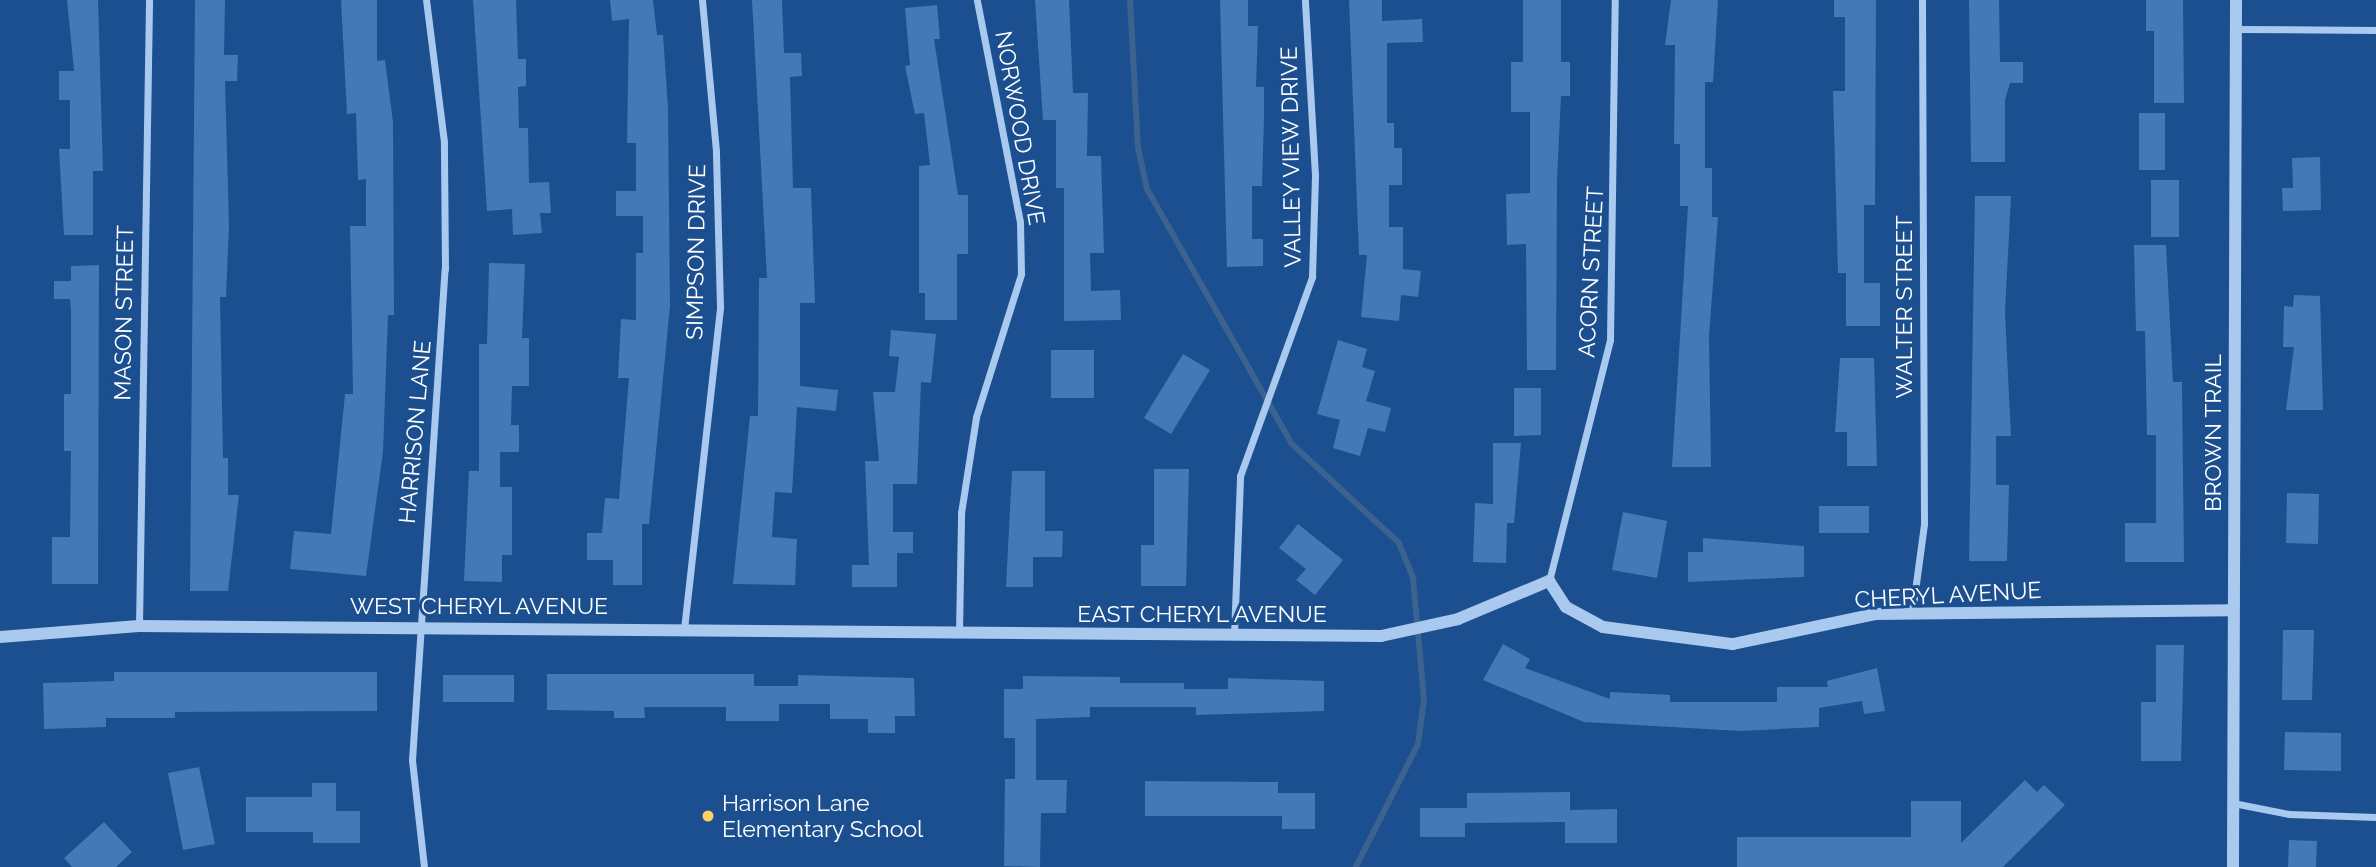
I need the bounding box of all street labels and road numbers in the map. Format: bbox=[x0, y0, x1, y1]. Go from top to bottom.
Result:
street label: NORWOOD DRIVE bbox=[989, 29, 1051, 227]
street label: VALLEY VIEW DRIVE bbox=[1275, 45, 1307, 269]
street label: SIMPSON DRIVE bbox=[681, 164, 711, 340]
street label: ACORN STREET bbox=[1573, 186, 1609, 358]
street label: WALTER STREET bbox=[1890, 215, 1918, 399]
street label: MASON STREET bbox=[109, 225, 139, 401]
street label: HARRISON LANE bbox=[393, 339, 437, 525]
street label: BROWN TRAIL bbox=[2199, 354, 2227, 512]
street label: CHERYL AVENUE bbox=[1853, 576, 2043, 614]
street label: WEST CHERYL AVENUE bbox=[349, 592, 609, 620]
street label: EAST CHERYL AVENUE bbox=[1076, 600, 1328, 628]

